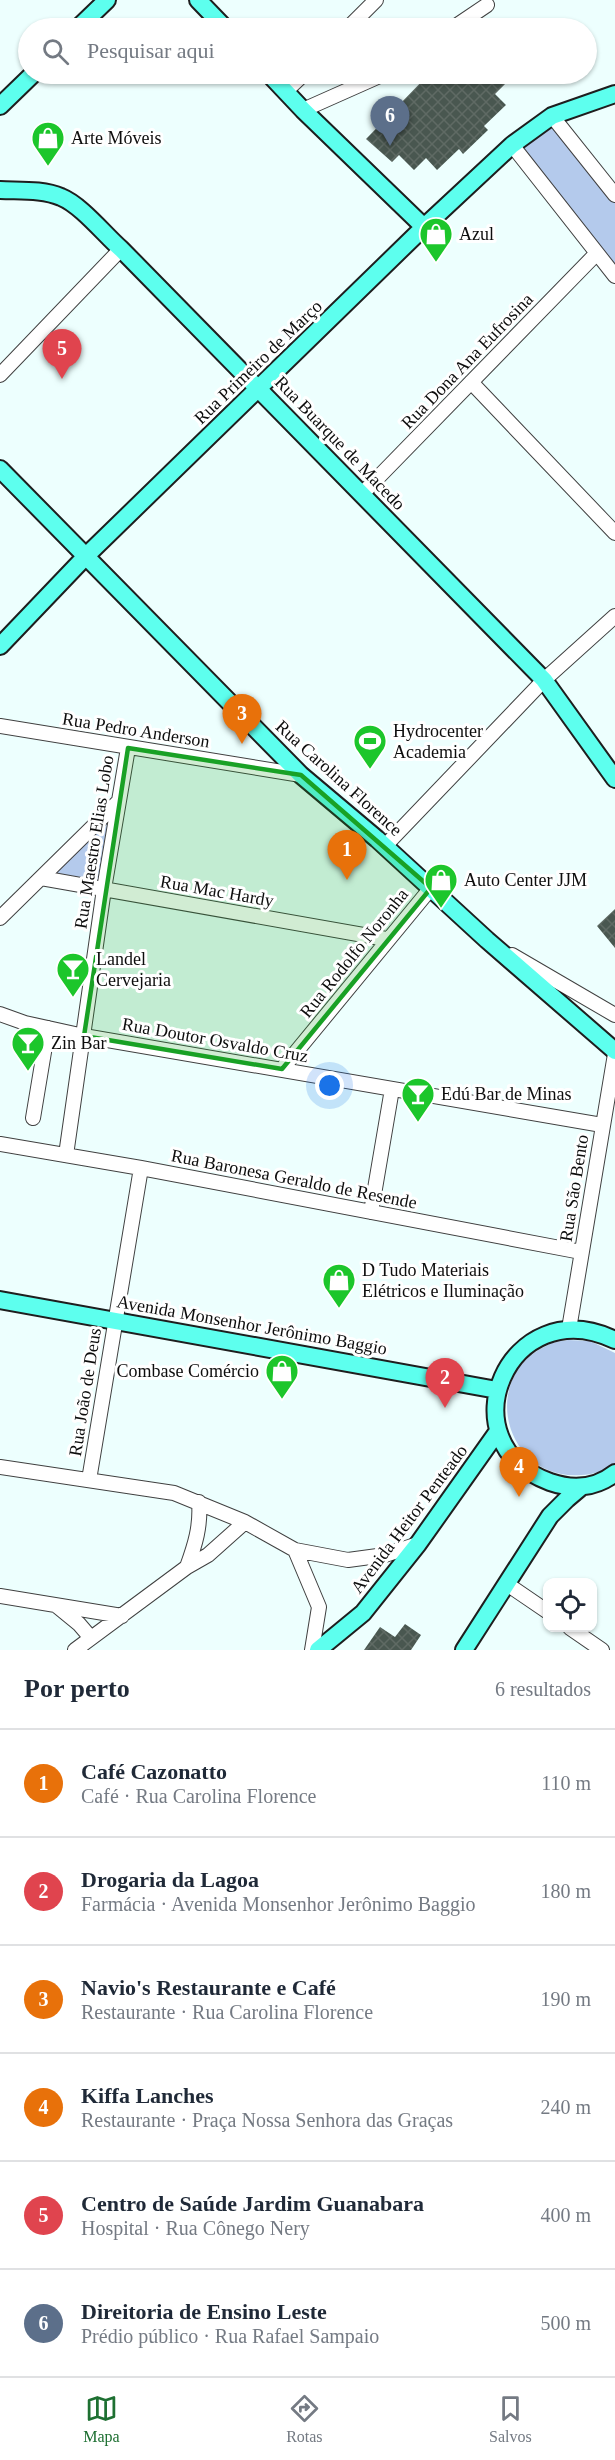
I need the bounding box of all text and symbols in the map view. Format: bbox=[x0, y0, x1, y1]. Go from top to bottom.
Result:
search box bbox=[18, 18, 597, 84]
icon: search bbox=[39, 35, 72, 68]
text: Pesquisar aqui bbox=[87, 38, 215, 63]
pin: 6 bbox=[370, 96, 410, 146]
shop icon: Arte Móveis bbox=[30, 120, 66, 167]
place label: Arte Móveis bbox=[71, 128, 161, 148]
shop icon: Azul bbox=[418, 216, 454, 263]
place label: Azul bbox=[459, 224, 494, 244]
street label: Rua Dona Ana Eufrosina bbox=[397, 289, 537, 433]
street label: Rua Primeiro de Março bbox=[190, 296, 326, 428]
pin: 5 bbox=[42, 330, 82, 379]
street label: Rua Buarque de Macedo bbox=[271, 372, 409, 514]
pin: 3 bbox=[222, 694, 262, 744]
street label: Rua Pedro Anderson bbox=[61, 708, 211, 752]
street label: Rua Carolina Florence bbox=[272, 716, 406, 840]
place label: Hydrocenter Academia bbox=[393, 721, 483, 762]
sports icon: Hydrocenter Academia bbox=[352, 723, 388, 770]
street label: Rua Maestro Elias Lobo bbox=[70, 754, 118, 930]
pin: 1 bbox=[328, 830, 366, 880]
shop icon: Auto Center JJM bbox=[423, 862, 459, 909]
place label: Auto Center JJM bbox=[464, 870, 587, 890]
street label: Rua Mac Hardy bbox=[159, 871, 275, 911]
street label: Rua Rodolfo Noronha bbox=[296, 885, 412, 1021]
place label: Landel Cervejaria bbox=[96, 949, 171, 990]
bar icon: Landel Cervejaria bbox=[55, 951, 91, 998]
street label: Rua Doutor Osvaldo Cruz bbox=[120, 1014, 310, 1066]
bar icon: Zin Bar bbox=[10, 1025, 46, 1072]
place label: Zin Bar bbox=[51, 1033, 107, 1053]
your location bbox=[315, 1071, 344, 1100]
bar icon: Edú Bar de Minas bbox=[400, 1076, 436, 1123]
place label: Edú Bar de Minas bbox=[441, 1084, 571, 1104]
street label: Rua São Bento bbox=[556, 1133, 592, 1243]
street label: Rua Baronesa Geraldo de Resende bbox=[169, 1145, 419, 1213]
place label: D Tudo Materiais Elétricos e Iluminação bbox=[362, 1260, 524, 1301]
shop icon: D Tudo Materiais Elétricos e Iluminação bbox=[321, 1262, 357, 1309]
street label: Avenida Monsenhor Jerônimo Baggio bbox=[115, 1291, 389, 1359]
street label: Rua João de Deus bbox=[65, 1326, 105, 1458]
shop icon: Combase Comércio bbox=[264, 1353, 300, 1400]
pin: 2 bbox=[426, 1358, 464, 1408]
place label: Combase Comércio bbox=[117, 1361, 259, 1381]
street label: Avenida Heitor Penteado bbox=[347, 1441, 471, 1597]
pin: 4 bbox=[500, 1448, 538, 1497]
map controls bbox=[543, 1578, 597, 1632]
button: locate bbox=[543, 1578, 597, 1632]
text: Por perto bbox=[24, 1674, 130, 1703]
text: 6 resultados bbox=[495, 1678, 591, 1700]
text: Café Cazonatto bbox=[81, 1759, 227, 1784]
text: 1 bbox=[39, 1772, 49, 1794]
text: 110 m bbox=[541, 1772, 591, 1794]
text: Café · Rua Carolina Florence bbox=[81, 1785, 316, 1807]
text: Drogaria da Lagoa bbox=[81, 1867, 259, 1892]
text: 2 bbox=[39, 1880, 49, 1902]
text: 180 m bbox=[540, 1880, 591, 1902]
text: Farmácia · Avenida Monsenhor Jerônimo Baggio bbox=[81, 1893, 476, 1915]
text: Navio's Restaurante e Café bbox=[81, 1975, 336, 2000]
text: 3 bbox=[39, 1988, 49, 2010]
text: 190 m bbox=[540, 1988, 591, 2010]
text: Restaurante · Rua Carolina Florence bbox=[81, 2001, 373, 2023]
text: Kiffa Lanches bbox=[81, 2083, 214, 2108]
text: 4 bbox=[39, 2096, 49, 2118]
text: 240 m bbox=[540, 2096, 591, 2118]
text: Restaurante · Praça Nossa Senhora das Graças bbox=[81, 2109, 453, 2131]
text: Centro de Saúde Jardim Guanabara bbox=[81, 2191, 424, 2216]
text: 5 bbox=[39, 2204, 49, 2226]
text: 400 m bbox=[540, 2204, 591, 2226]
text: Hospital · Rua Cônego Nery bbox=[81, 2217, 310, 2239]
text: Direitoria de Ensino Leste bbox=[81, 2299, 327, 2324]
text: 6 bbox=[39, 2312, 49, 2334]
text: 500 m bbox=[540, 2312, 591, 2334]
text: Prédio público · Rua Rafael Sampaio bbox=[81, 2325, 379, 2347]
tab: Mapa bbox=[83, 2392, 120, 2446]
tab: Rotas bbox=[286, 2392, 323, 2446]
tab: Salvos bbox=[489, 2392, 532, 2446]

